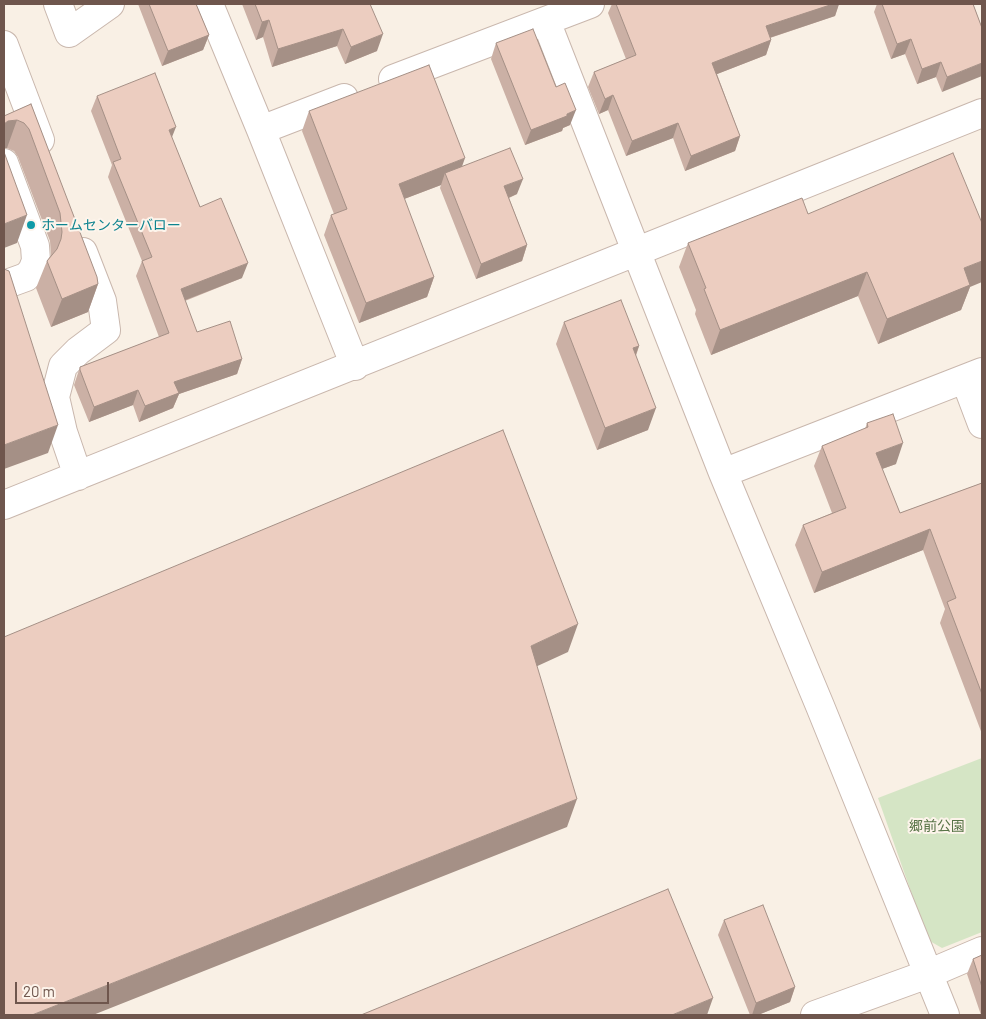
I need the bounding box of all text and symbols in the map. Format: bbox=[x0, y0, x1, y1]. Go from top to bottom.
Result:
place label: ホームセンターバロー bbox=[41, 217, 181, 233]
marker: ホームセンターバロー bbox=[25, 219, 37, 231]
park label: 郷前公園 bbox=[909, 818, 965, 834]
scale bar bbox=[18, 972, 111, 1004]
text: 20 m bbox=[23, 982, 55, 1000]

